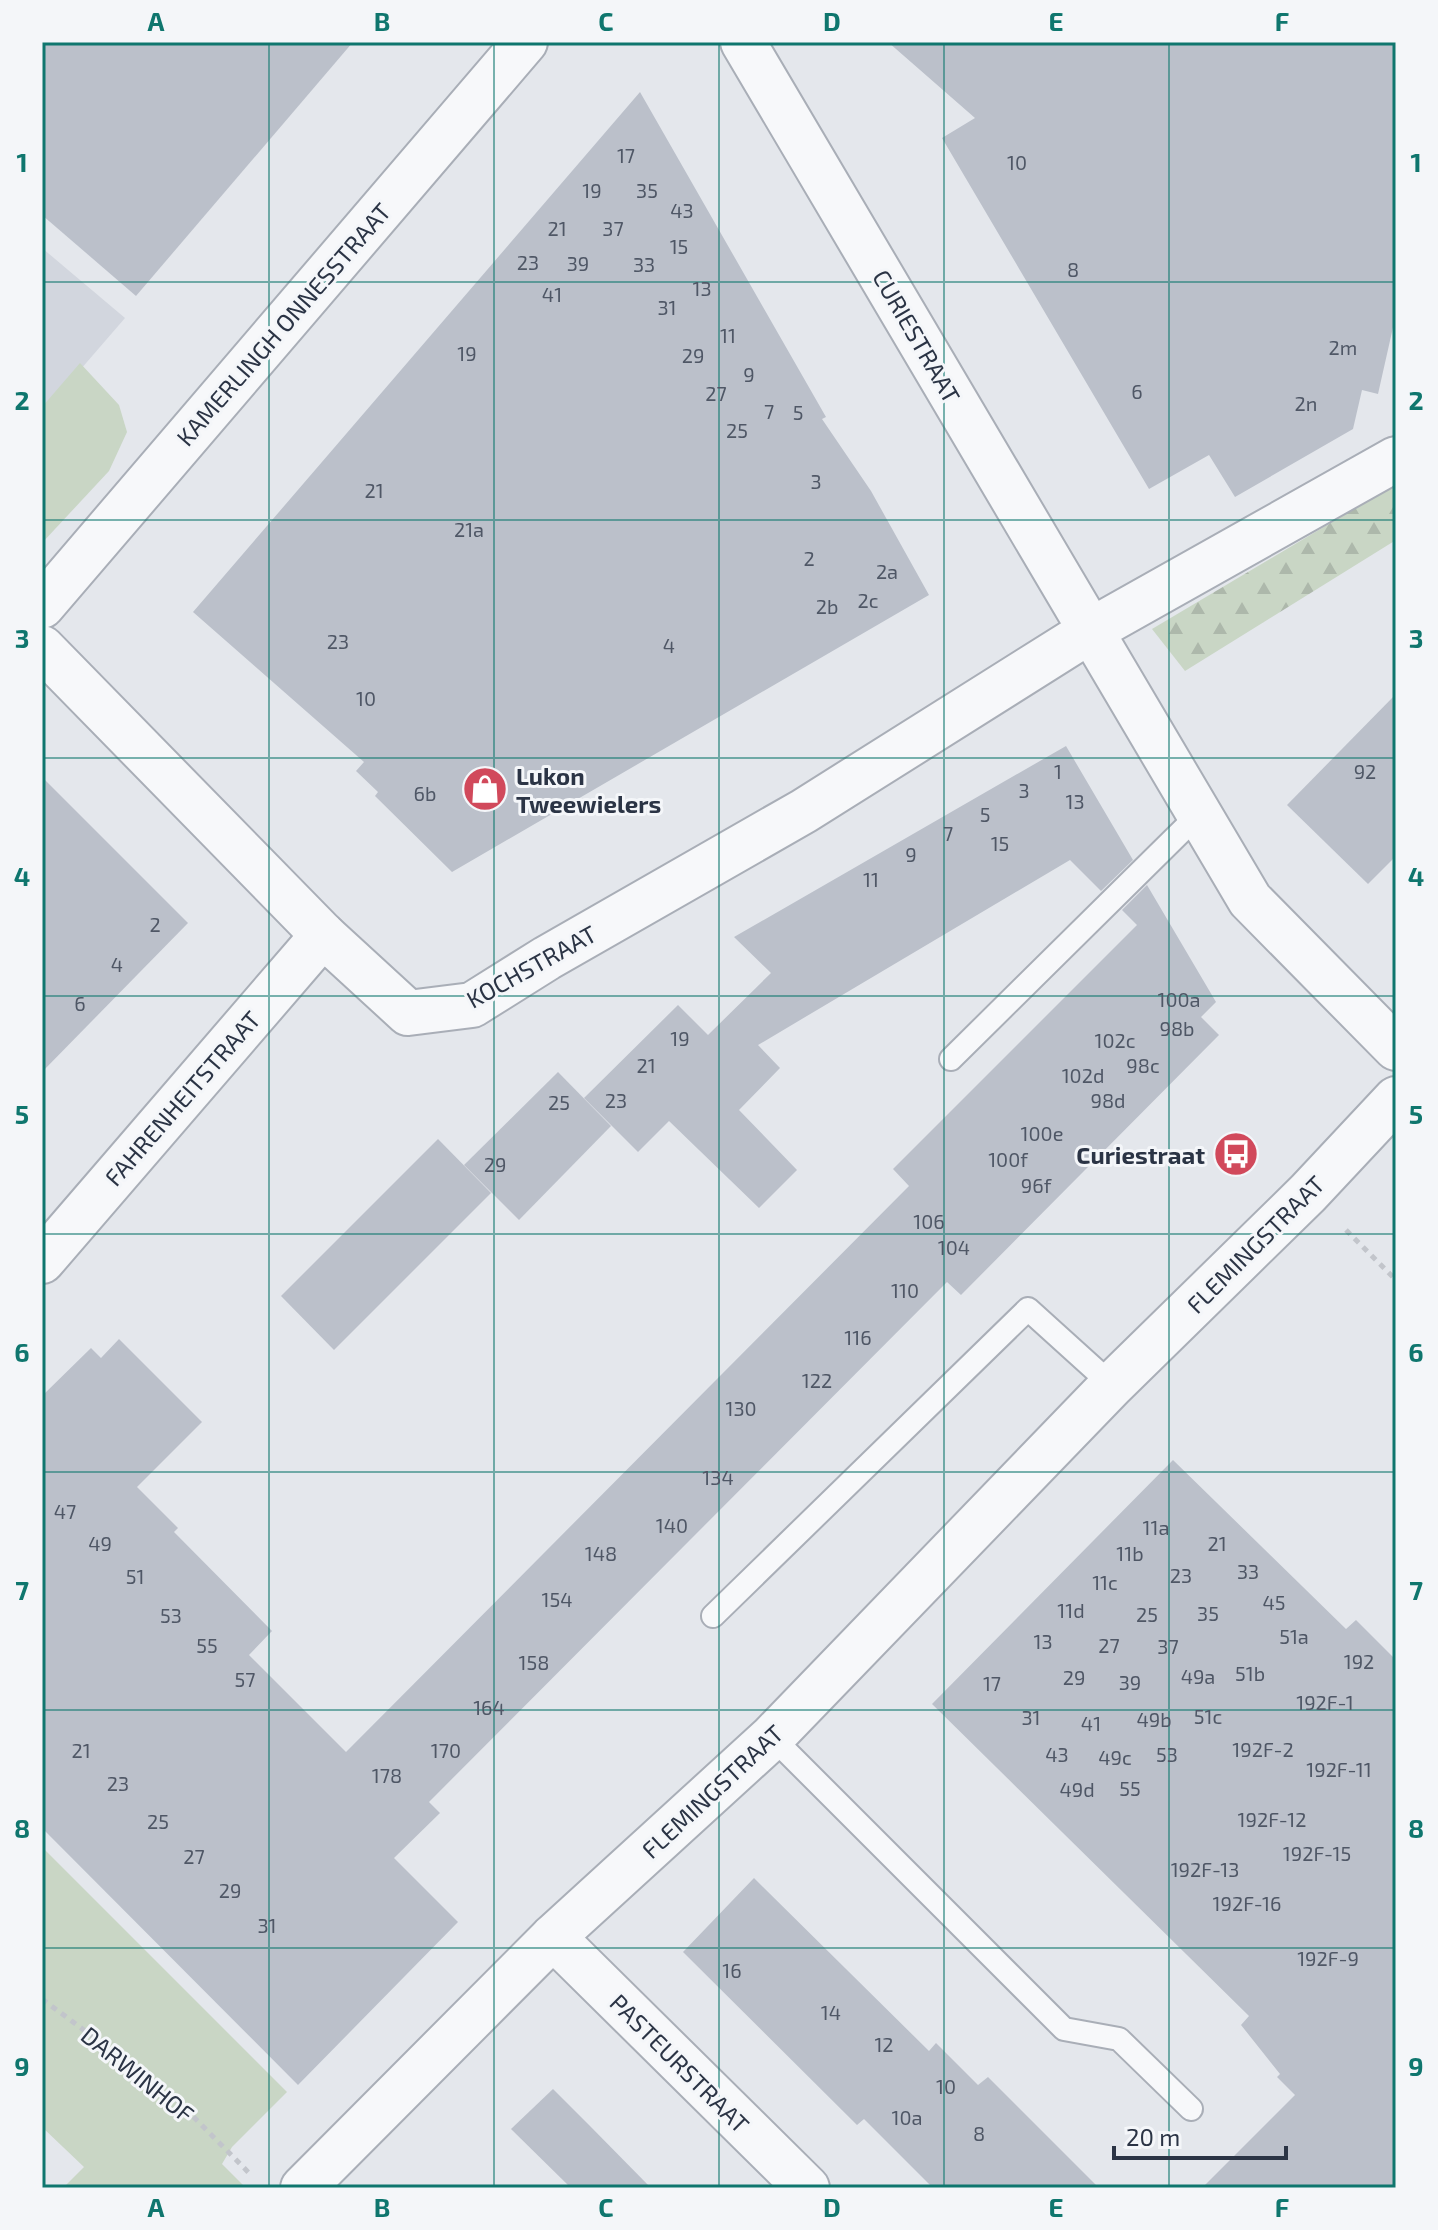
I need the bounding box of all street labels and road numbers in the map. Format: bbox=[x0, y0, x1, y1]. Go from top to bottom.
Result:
street label: KAMERLINGH ONNESSTRAAT bbox=[170, 197, 396, 451]
street label: CURIESTRAAT bbox=[867, 264, 967, 408]
street label: KOCHSTRAAT bbox=[461, 918, 601, 1014]
street label: FAHRENHEITSTRAAT bbox=[98, 1005, 266, 1191]
street label: FLEMINGSTRAAT bbox=[1180, 1169, 1330, 1319]
street label: FLEMINGSTRAAT bbox=[635, 1718, 789, 1864]
street label: PASTEURSTRAAT bbox=[604, 1987, 756, 2139]
street label: DARWINHOF bbox=[76, 2020, 200, 2128]

